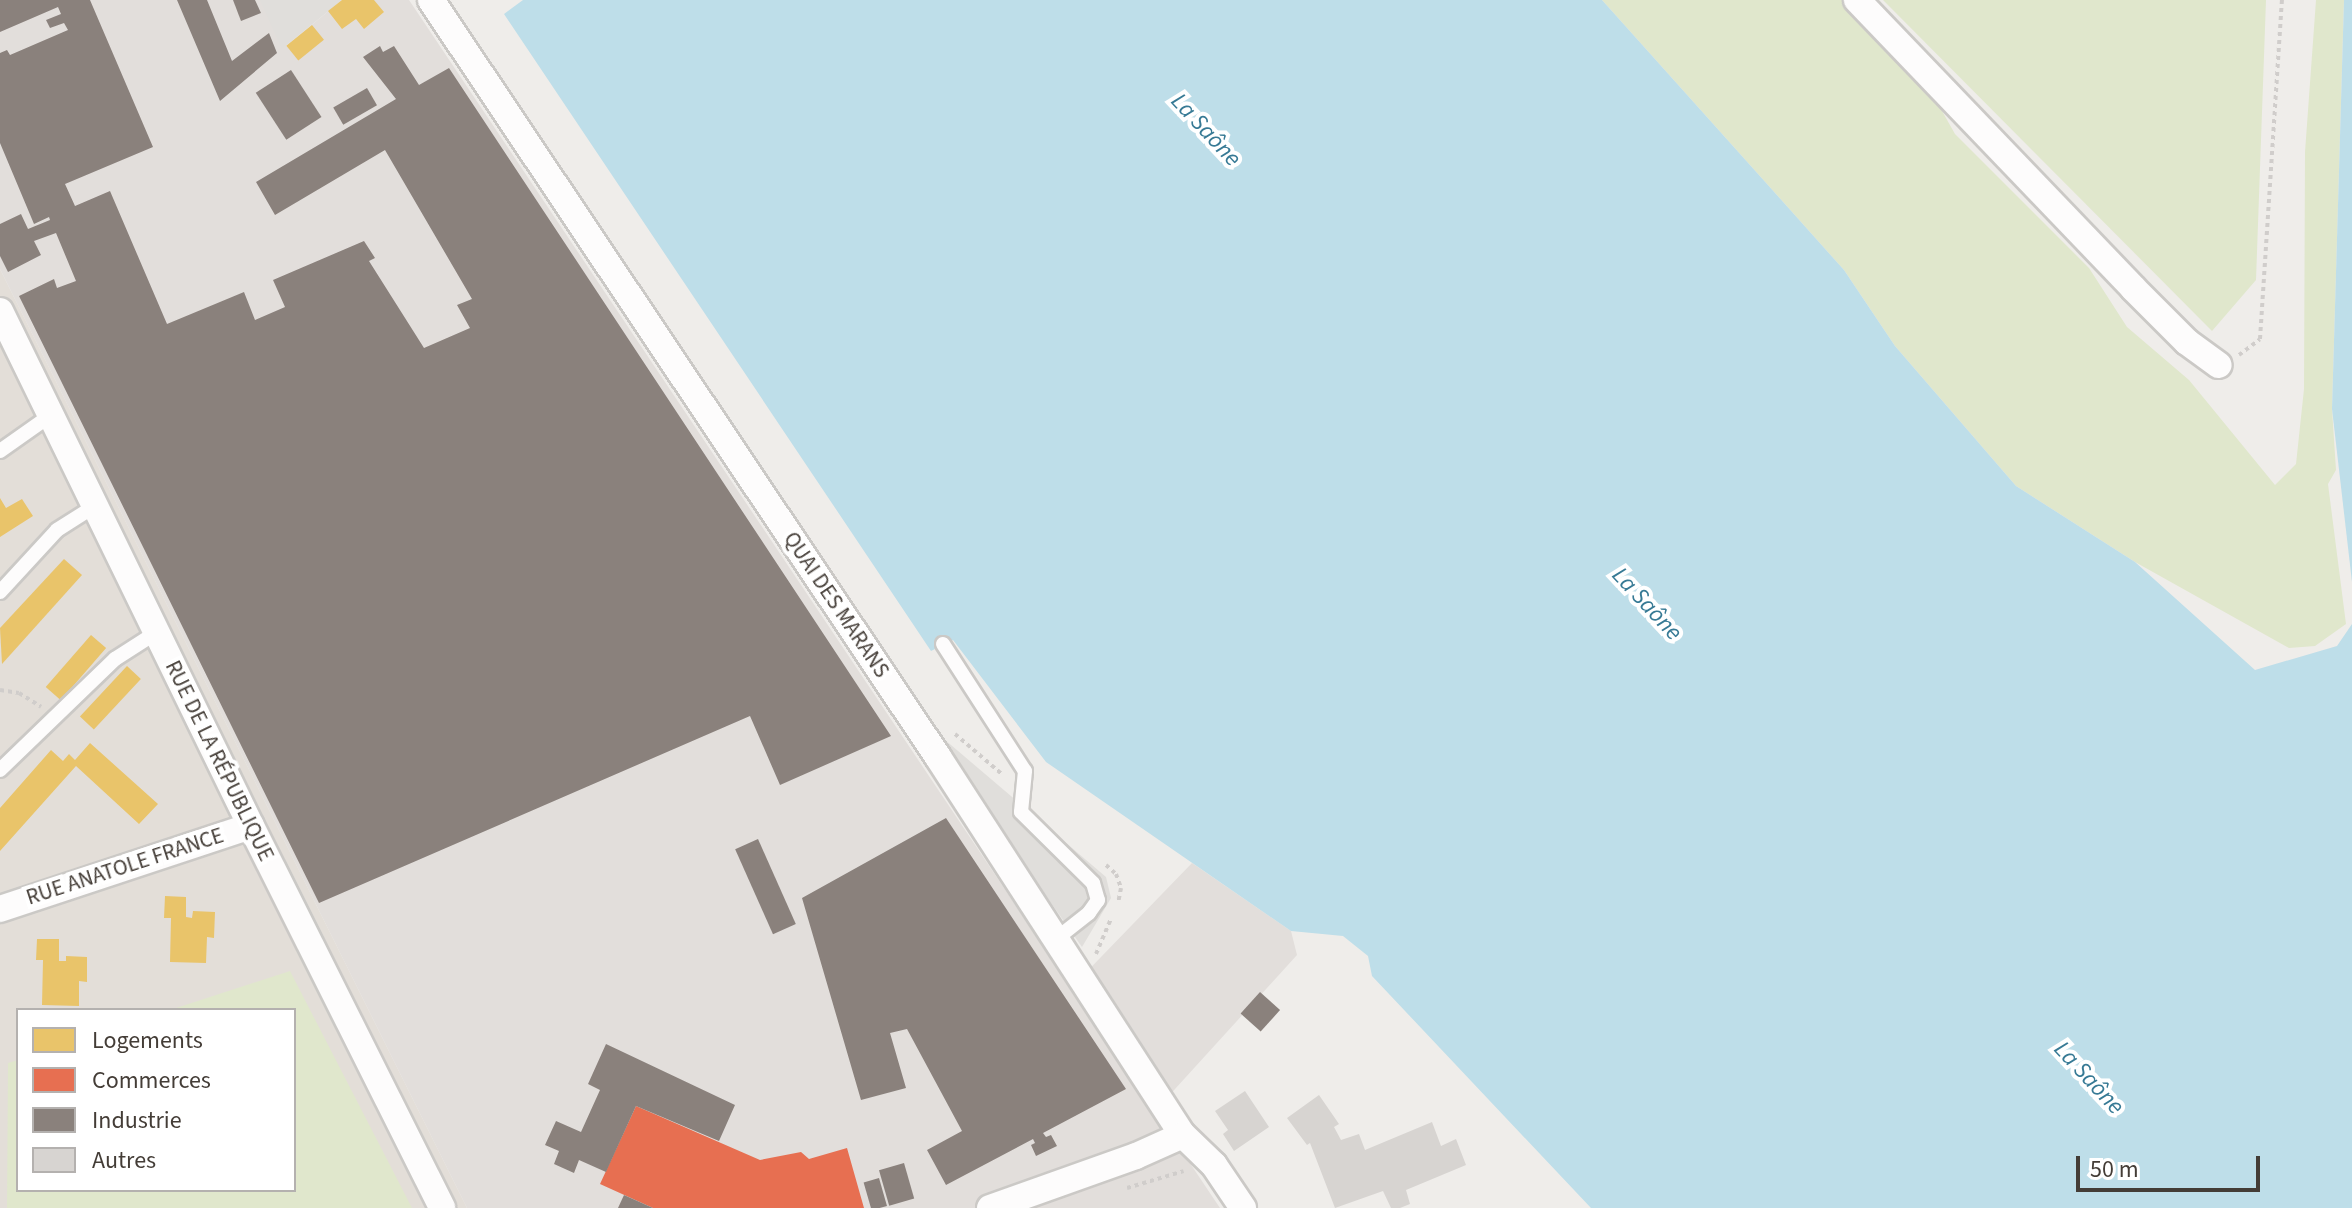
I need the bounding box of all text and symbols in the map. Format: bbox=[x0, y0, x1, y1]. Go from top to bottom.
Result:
water label: La Saône bbox=[1165, 87, 1247, 173]
street label: QUAI DES MARANS bbox=[777, 527, 895, 683]
water label: La Saône bbox=[1606, 561, 1688, 647]
street label: RUE DE LA RÉPUBLIQUE bbox=[159, 656, 279, 866]
street label: RUE ANATOLE FRANCE bbox=[23, 823, 227, 911]
legend bbox=[16, 1008, 296, 1192]
text: Logements bbox=[92, 1023, 203, 1058]
water label: La Saône bbox=[2048, 1035, 2130, 1121]
text: Commerces bbox=[92, 1063, 211, 1098]
text: Industrie bbox=[92, 1103, 182, 1138]
scale bar bbox=[2080, 1140, 2264, 1190]
text: Autres bbox=[92, 1143, 156, 1178]
text: 50 m bbox=[2090, 1152, 2139, 1187]

